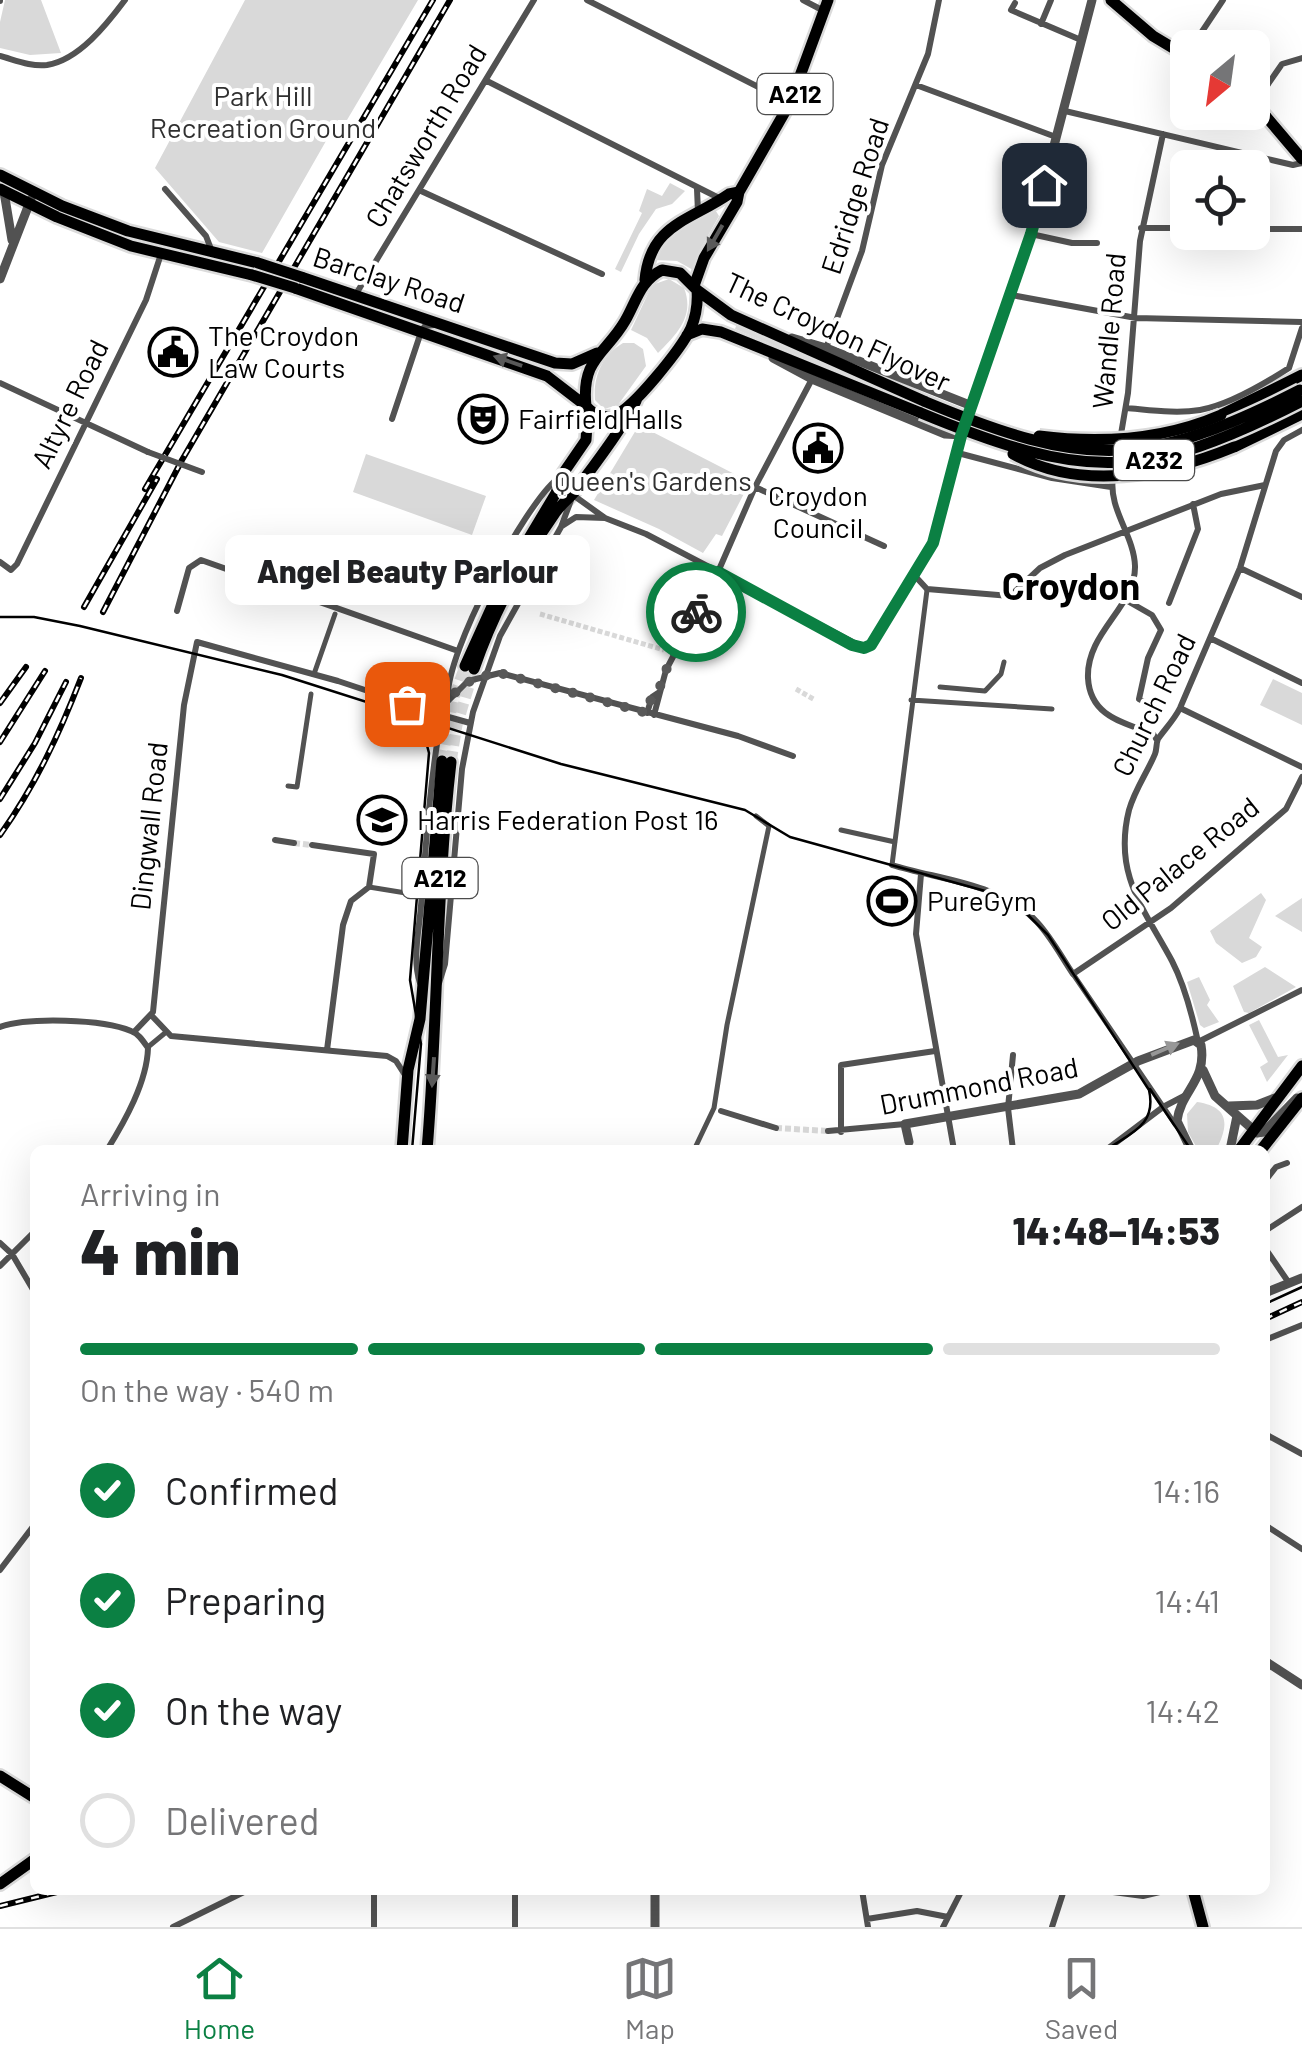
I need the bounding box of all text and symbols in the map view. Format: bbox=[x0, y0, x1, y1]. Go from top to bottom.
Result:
north arrow bbox=[1170, 30, 1270, 130]
map controls bbox=[1170, 30, 1270, 250]
street label: Chatsworth Road bbox=[357, 38, 493, 233]
road number: A212 bbox=[758, 74, 832, 114]
park label: Park Hill Recreation Ground bbox=[150, 78, 376, 144]
street label: Edridge Road bbox=[813, 113, 895, 278]
pin bbox=[1002, 143, 1087, 228]
button: locate bbox=[1170, 150, 1270, 250]
icon: home bbox=[1017, 158, 1072, 213]
one-way arrow bbox=[707, 224, 724, 253]
street label: Barclay Road bbox=[309, 239, 469, 320]
street label: Wandle Road bbox=[1084, 251, 1132, 410]
street label: The Croydon Flyover bbox=[721, 264, 956, 398]
place label: The Croydon Law Courts bbox=[208, 318, 359, 384]
public building icon: The Croydon Law Courts bbox=[147, 326, 199, 378]
street label: Altyre Road bbox=[23, 334, 115, 473]
one-way arrow bbox=[492, 353, 522, 368]
theatre icon: Fairfield Halls bbox=[457, 393, 509, 445]
place label: Fairfield Halls bbox=[518, 401, 683, 435]
public building icon: Croydon Council bbox=[792, 422, 844, 474]
road number: A232 bbox=[1114, 440, 1194, 480]
park label: Queen's Gardens bbox=[554, 463, 752, 497]
place label: Croydon Council bbox=[768, 478, 868, 544]
callout: Angel Beauty Parlour bbox=[225, 534, 590, 604]
text: Angel Beauty Parlour bbox=[257, 551, 558, 589]
courier bbox=[646, 562, 746, 662]
district label: Croydon bbox=[1002, 562, 1140, 608]
icon: bike bbox=[669, 585, 724, 640]
street label: Church Road bbox=[1104, 628, 1202, 781]
pin bbox=[365, 662, 450, 747]
icon: bag bbox=[380, 677, 435, 732]
street label: Dingwall Road bbox=[122, 740, 174, 912]
street label: Old Palace Road bbox=[1094, 789, 1265, 937]
school or university icon: Harris Federation Post 16 bbox=[356, 794, 408, 846]
place label: Harris Federation Post 16 bbox=[417, 802, 719, 836]
road number: A212 bbox=[402, 858, 478, 898]
sports icon: PureGym bbox=[866, 875, 918, 927]
place label: PureGym bbox=[927, 883, 1037, 917]
one-way arrow bbox=[1150, 1041, 1180, 1057]
street label: Drummond Road bbox=[877, 1049, 1081, 1121]
one-way arrow bbox=[425, 1056, 441, 1088]
text: Arriving in bbox=[80, 1174, 220, 1212]
text: 14:48–14:53 bbox=[1013, 1207, 1220, 1253]
text: 4 min bbox=[80, 1210, 240, 1288]
text: On the way · 540 m bbox=[80, 1370, 334, 1408]
icon: check bbox=[80, 1463, 135, 1518]
text: Confirmed bbox=[165, 1467, 338, 1513]
text: 14:16 bbox=[1153, 1471, 1220, 1509]
icon: check bbox=[80, 1573, 135, 1628]
text: Preparing bbox=[165, 1577, 326, 1623]
text: 14:41 bbox=[1154, 1581, 1220, 1619]
icon: check bbox=[80, 1683, 135, 1738]
text: On the way bbox=[165, 1687, 342, 1733]
text: 14:42 bbox=[1146, 1691, 1220, 1729]
text: Delivered bbox=[165, 1797, 319, 1843]
tab: Home bbox=[184, 1951, 255, 2045]
tab: Map bbox=[622, 1951, 677, 2045]
tab: Saved bbox=[1045, 1951, 1118, 2045]

